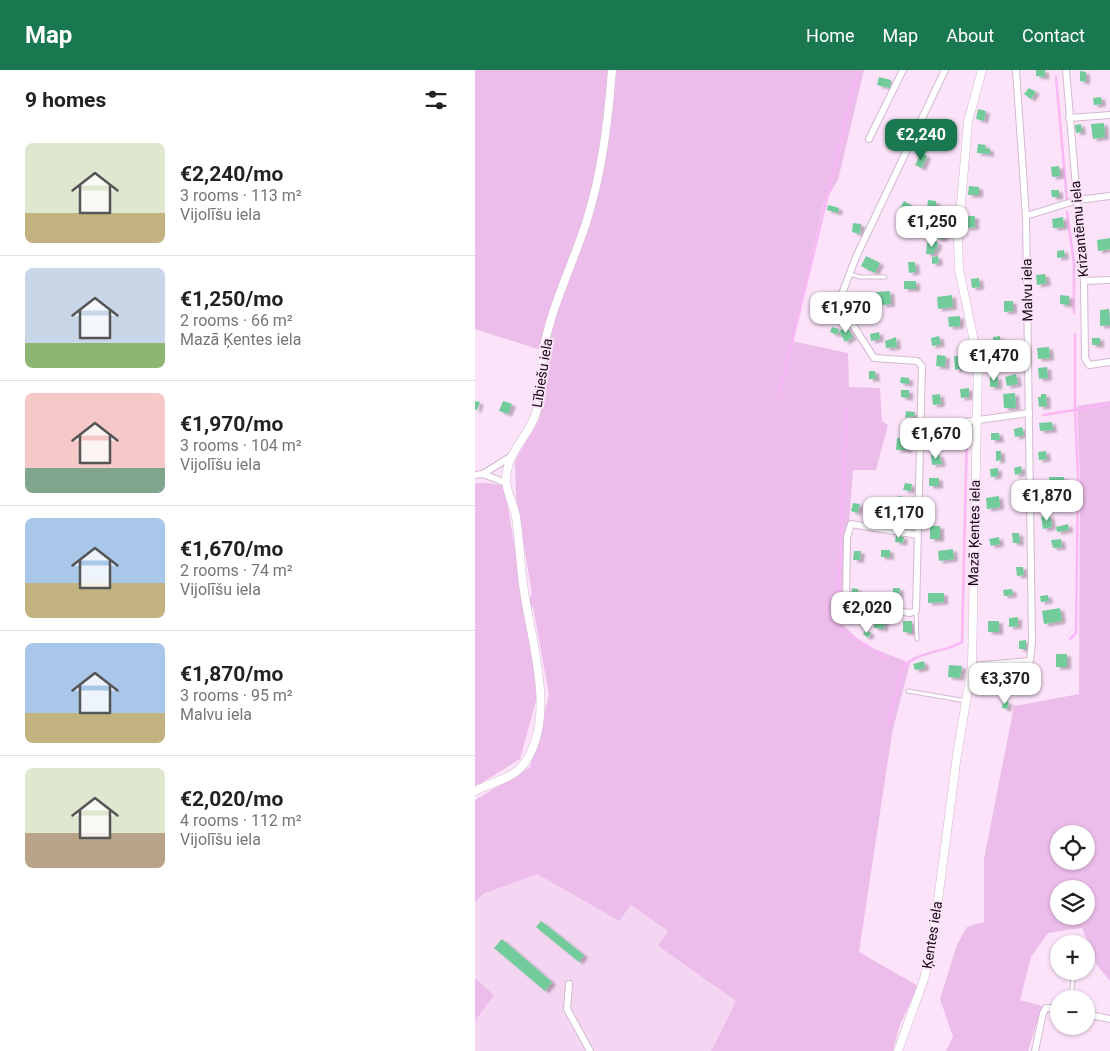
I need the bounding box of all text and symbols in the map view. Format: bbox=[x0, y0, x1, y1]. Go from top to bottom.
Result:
text: Map bbox=[25, 21, 72, 49]
text: Home bbox=[806, 25, 855, 46]
text: Map bbox=[883, 25, 918, 46]
text: About bbox=[946, 25, 994, 46]
text: Contact bbox=[1022, 25, 1085, 46]
icon: filters bbox=[422, 86, 450, 114]
text: 9 homes bbox=[25, 88, 106, 112]
pin: €2,240 bbox=[880, 118, 962, 161]
text: €2,240 bbox=[896, 125, 946, 144]
text: €2,240/mo bbox=[180, 162, 283, 186]
icon: home bbox=[65, 163, 125, 223]
street label: Krizantēmu iela bbox=[1067, 180, 1091, 278]
text: 3 rooms · 113 m² bbox=[180, 186, 302, 205]
text: Vijolīšu iela bbox=[180, 205, 261, 224]
pin: €1,250 bbox=[891, 206, 973, 248]
text: €1,250 bbox=[907, 212, 957, 231]
street label: Malvu iela bbox=[1018, 258, 1036, 322]
text: €1,250/mo bbox=[180, 287, 283, 311]
icon: home bbox=[65, 288, 125, 348]
pin: €1,970 bbox=[805, 292, 887, 334]
text: €1,970 bbox=[821, 298, 871, 317]
text: 2 rooms · 66 m² bbox=[180, 311, 293, 330]
text: Mazā Ķentes iela bbox=[180, 330, 301, 349]
street label: Lībiešu iela bbox=[529, 337, 555, 409]
pin: €1,470 bbox=[953, 340, 1035, 382]
text: €1,470 bbox=[969, 346, 1019, 365]
text: €1,970/mo bbox=[180, 412, 283, 436]
icon: home bbox=[65, 413, 125, 473]
pin: €1,670 bbox=[895, 418, 977, 460]
text: €1,670 bbox=[911, 424, 961, 443]
text: 3 rooms · 104 m² bbox=[180, 436, 302, 455]
text: Vijolīšu iela bbox=[180, 455, 261, 474]
street label: Mazā Ķentes iela bbox=[965, 480, 983, 586]
pin: €1,870 bbox=[1006, 480, 1088, 522]
text: €1,870 bbox=[1022, 486, 1072, 505]
pin: €1,170 bbox=[858, 496, 940, 539]
text: €1,170 bbox=[874, 503, 924, 522]
text: €1,670/mo bbox=[180, 537, 283, 561]
icon: home bbox=[65, 538, 125, 598]
text: 2 rooms · 74 m² bbox=[180, 561, 293, 580]
text: Vijolīšu iela bbox=[180, 580, 261, 599]
pin: €2,020 bbox=[826, 592, 908, 634]
text: €2,020 bbox=[842, 598, 892, 617]
text: €1,870/mo bbox=[180, 662, 283, 686]
pin: €3,370 bbox=[964, 662, 1046, 705]
icon: home bbox=[65, 663, 125, 723]
text: €3,370 bbox=[980, 669, 1030, 688]
text: 3 rooms · 95 m² bbox=[180, 686, 293, 705]
text: Malvu iela bbox=[180, 705, 252, 724]
text: €2,020/mo bbox=[180, 787, 283, 811]
icon: home bbox=[65, 788, 125, 848]
text: 4 rooms · 112 m² bbox=[180, 811, 302, 830]
map controls bbox=[1050, 825, 1095, 1035]
button: locate bbox=[1050, 825, 1095, 870]
text: Vijolīšu iela bbox=[180, 830, 261, 849]
button: layers bbox=[1050, 880, 1095, 925]
street label: Ķentes iela bbox=[919, 900, 945, 970]
button: + bbox=[1050, 935, 1095, 980]
button: − bbox=[1050, 990, 1095, 1035]

